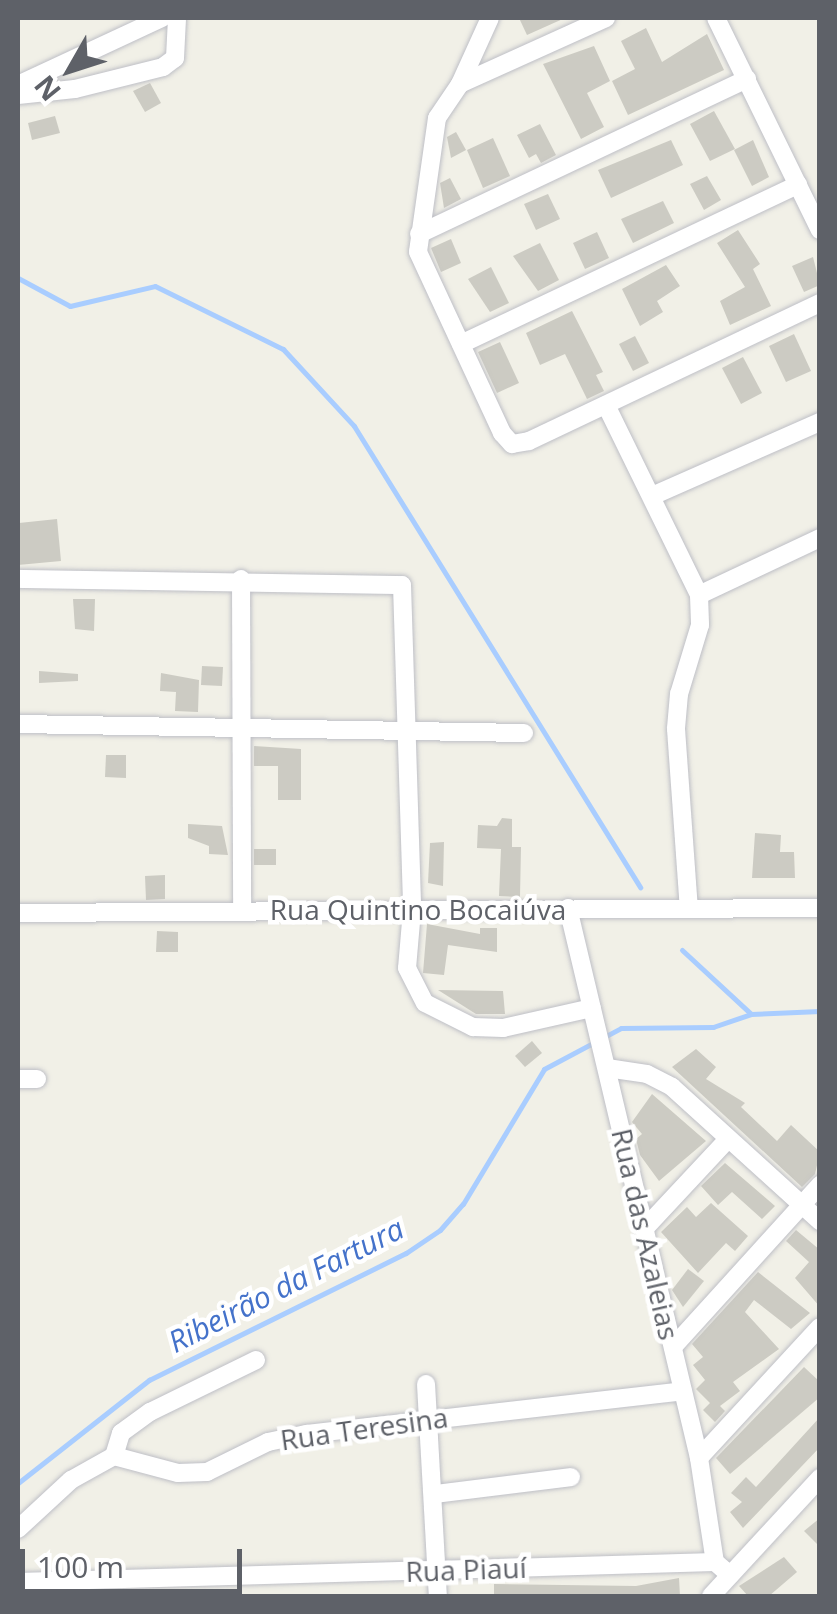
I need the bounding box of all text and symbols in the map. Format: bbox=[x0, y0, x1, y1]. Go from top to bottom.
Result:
north arrow bbox=[20, 20, 120, 120]
text: N bbox=[25, 68, 69, 110]
street label: Rua Quintino Bocaiúva bbox=[270, 892, 566, 926]
street label: Rua das Azaleias bbox=[605, 1125, 687, 1343]
water label: Ribeirão da Fartura bbox=[162, 1210, 410, 1360]
street label: Rua Teresina bbox=[278, 1400, 450, 1456]
scale bar bbox=[25, 1529, 248, 1591]
text: 100 m bbox=[37, 1546, 124, 1587]
street label: Rua Piauí bbox=[405, 1550, 527, 1588]

